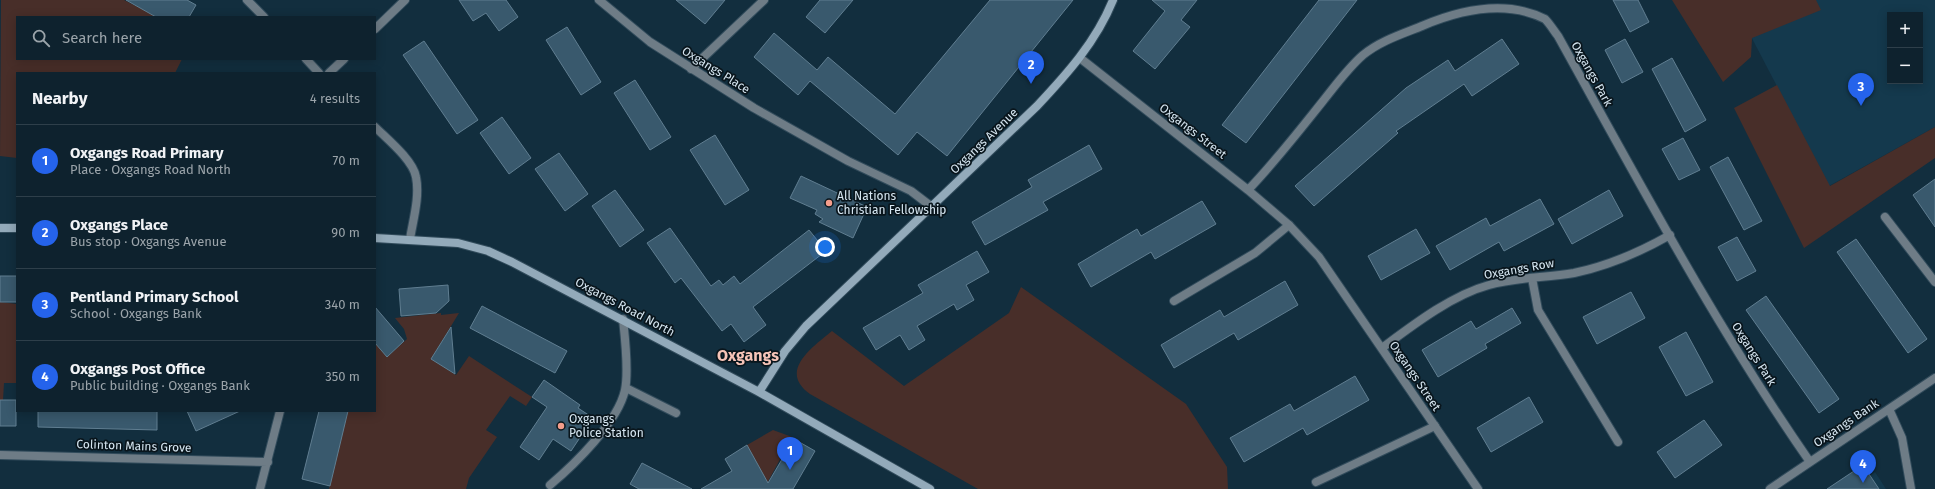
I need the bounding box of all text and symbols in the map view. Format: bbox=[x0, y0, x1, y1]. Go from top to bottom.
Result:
map controls bbox=[1887, 12, 1923, 84]
button: + bbox=[1887, 12, 1923, 48]
search box bbox=[16, 16, 376, 60]
icon: search bbox=[30, 27, 52, 49]
text: Search here bbox=[62, 29, 142, 47]
street label: Oxgangs Park bbox=[1568, 39, 1616, 110]
street label: Oxgangs Place bbox=[680, 44, 752, 96]
button: − bbox=[1887, 48, 1923, 84]
pin: 2 bbox=[1018, 51, 1044, 84]
pin: 3 bbox=[1848, 73, 1874, 106]
text: Nearby bbox=[32, 88, 87, 109]
text: 4 results bbox=[310, 91, 360, 106]
street label: Oxgangs Street bbox=[1157, 101, 1230, 162]
street label: Oxgangs Avenue bbox=[947, 105, 1021, 177]
text: Oxgangs Road Primary bbox=[70, 144, 224, 162]
text: 1 bbox=[42, 153, 48, 168]
text: 70 m bbox=[333, 153, 360, 168]
text: Place · Oxgangs Road North bbox=[70, 162, 231, 177]
place label: All Nations Christian Fellowship bbox=[837, 189, 946, 217]
marker: All Nations Christian Fellowship bbox=[824, 198, 834, 208]
text: Oxgangs Place bbox=[70, 216, 168, 234]
text: 2 bbox=[42, 225, 48, 240]
text: 90 m bbox=[331, 225, 360, 240]
text: Bus stop · Oxgangs Avenue bbox=[70, 234, 227, 249]
your location bbox=[815, 237, 835, 257]
street label: Oxgangs Row bbox=[1483, 256, 1556, 282]
street label: Oxgangs Road North bbox=[573, 275, 677, 339]
text: Pentland Primary School bbox=[70, 288, 239, 306]
text: 3 bbox=[42, 297, 48, 312]
text: 340 m bbox=[325, 297, 360, 312]
text: School · Oxgangs Bank bbox=[70, 306, 202, 321]
street label: Oxgangs Park bbox=[1729, 320, 1779, 389]
street label: Oxgangs Street bbox=[1387, 339, 1444, 414]
district label: Oxgangs bbox=[717, 346, 779, 365]
text: Oxgangs Post Office bbox=[70, 360, 205, 378]
text: 4 bbox=[41, 369, 49, 384]
text: 350 m bbox=[325, 369, 360, 384]
text: Public building · Oxgangs Bank bbox=[70, 378, 250, 393]
street label: Oxgangs Bank bbox=[1811, 396, 1882, 450]
place label: Oxgangs Police Station bbox=[569, 412, 644, 440]
marker: Oxgangs Police Station bbox=[556, 421, 566, 431]
street label: Colinton Mains Grove bbox=[76, 437, 192, 455]
pin: 1 bbox=[777, 437, 803, 470]
pin: 4 bbox=[1850, 450, 1876, 483]

